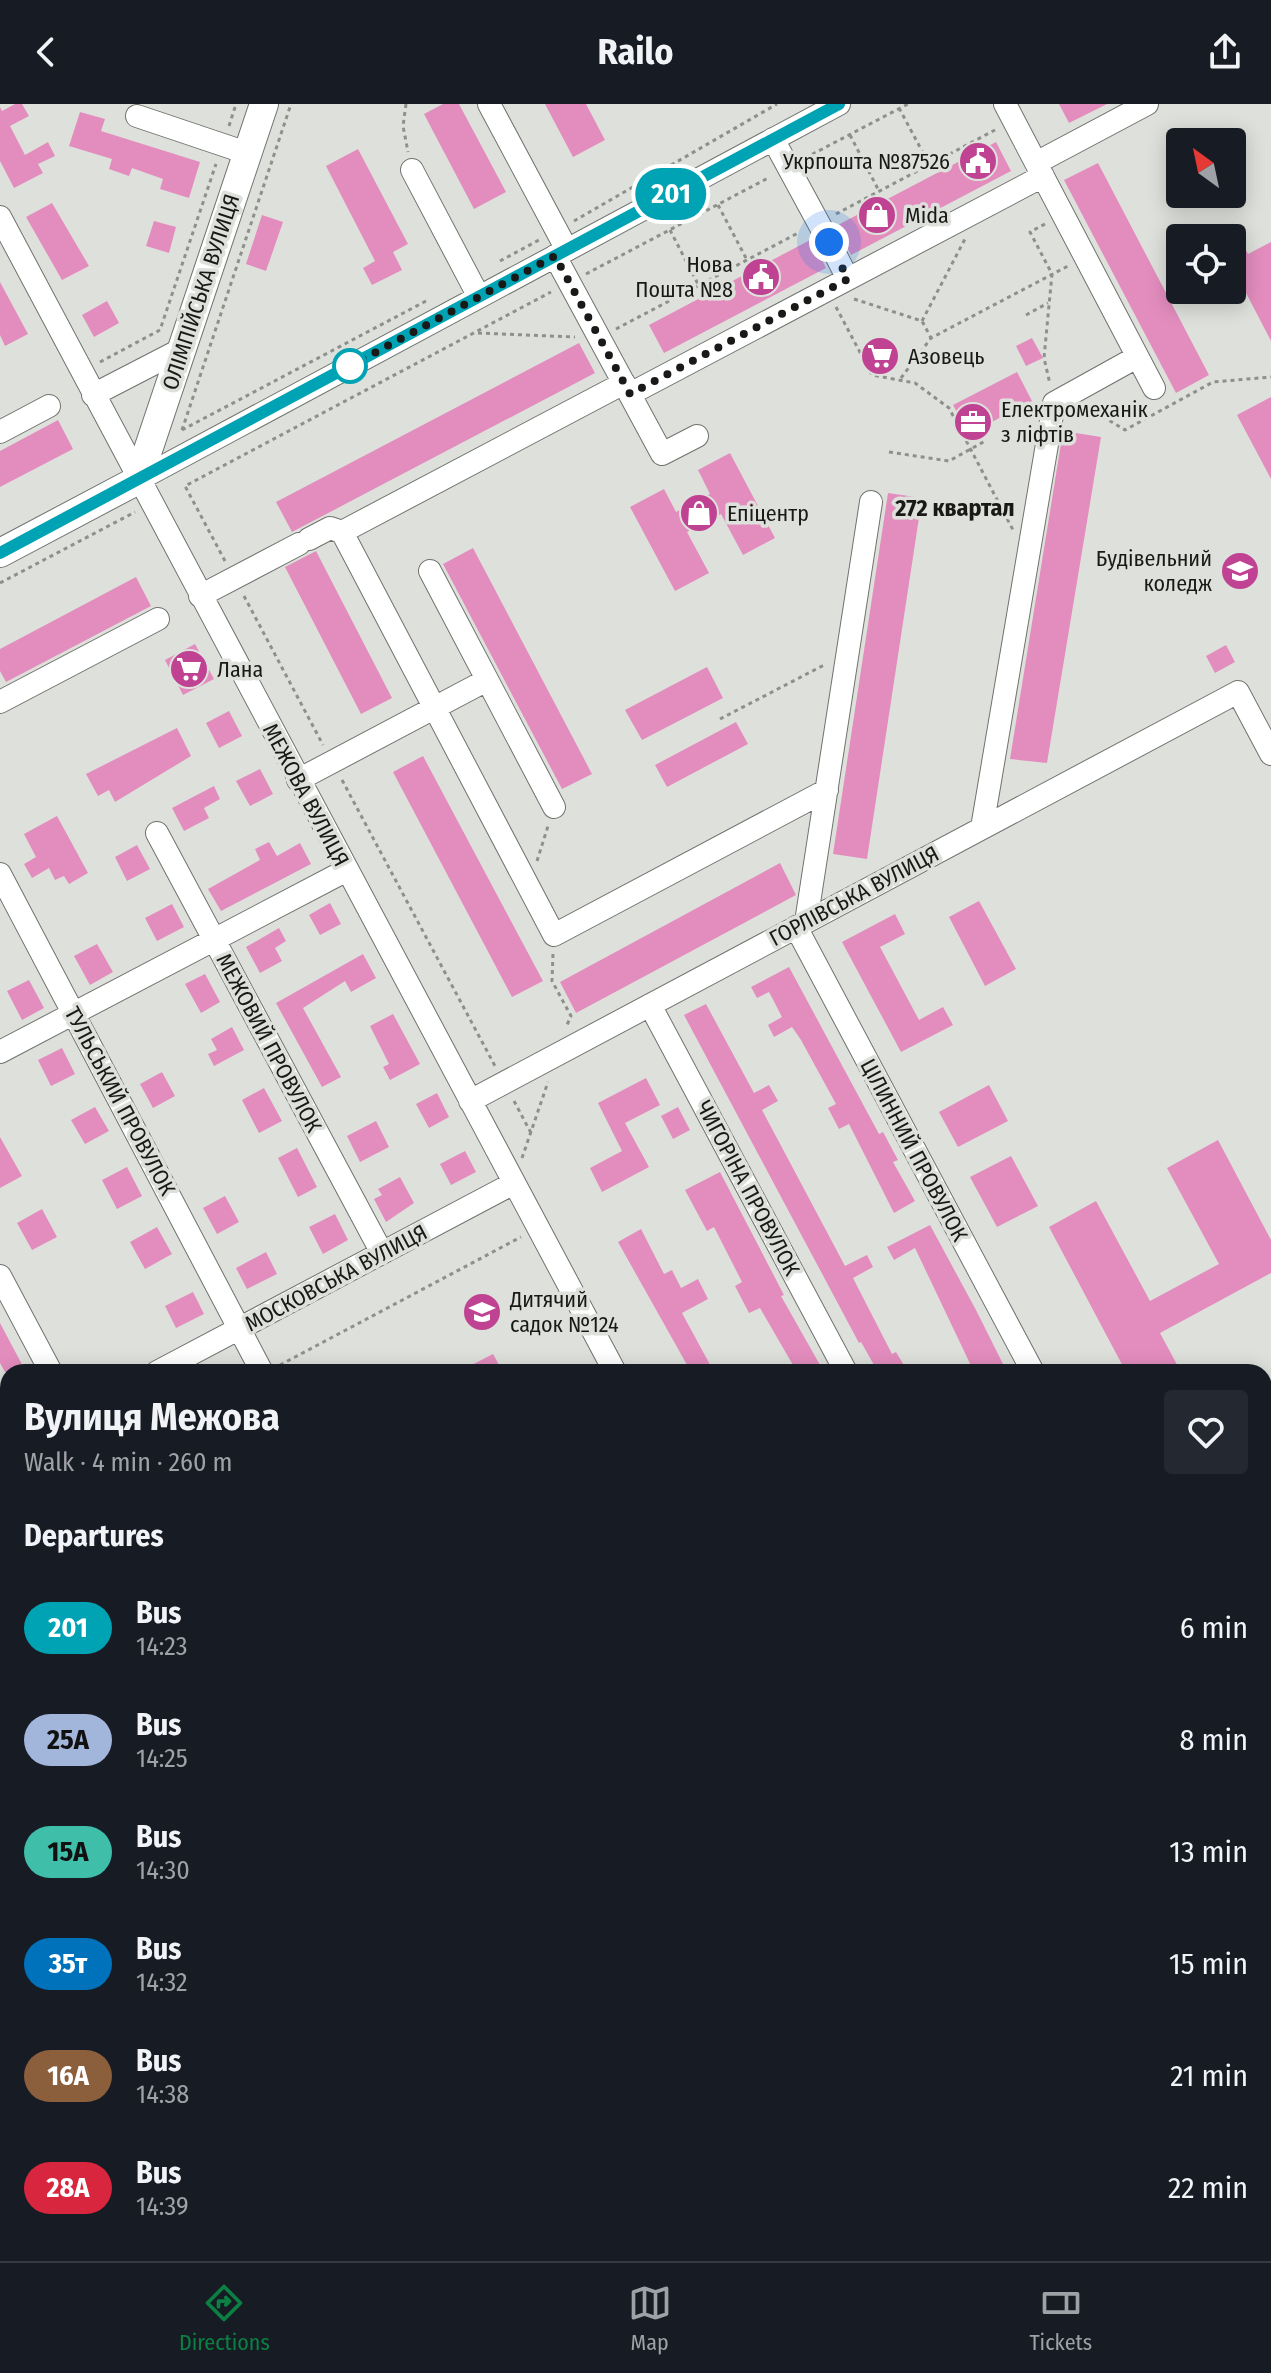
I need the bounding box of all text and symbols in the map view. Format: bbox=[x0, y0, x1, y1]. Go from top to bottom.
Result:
icon: back bbox=[24, 30, 68, 74]
text: Railo bbox=[598, 30, 673, 74]
icon: share bbox=[1203, 30, 1247, 74]
north arrow bbox=[1166, 128, 1246, 208]
map controls bbox=[1166, 128, 1246, 304]
public building icon: Укрпошта №87526 bbox=[957, 140, 999, 182]
place label: Укрпошта №87526 bbox=[782, 148, 950, 175]
line badge: 201 bbox=[625, 168, 717, 220]
text: 201 bbox=[651, 177, 691, 210]
street label: ОЛІМПІЙСЬКА ВУЛИЦЯ bbox=[157, 191, 245, 393]
shop icon: Mida bbox=[856, 194, 898, 236]
place label: Mida bbox=[905, 202, 949, 229]
your location bbox=[809, 222, 849, 262]
button: locate bbox=[1166, 224, 1246, 304]
place label: Нова Пошта №8 bbox=[635, 251, 733, 303]
public building icon: Нова Пошта №8 bbox=[740, 256, 782, 298]
supermarket icon: Азовець bbox=[859, 335, 901, 377]
place label: Азовець bbox=[908, 343, 985, 370]
unlabelled marker bbox=[333, 349, 367, 383]
place label: Електромеханік з ліфтів bbox=[1001, 396, 1148, 448]
office icon: Електромеханік з ліфтів bbox=[952, 401, 994, 443]
shop icon: Епіцентр bbox=[678, 492, 720, 534]
district label: 272 квартал bbox=[894, 494, 1015, 522]
place label: Епіцентр bbox=[727, 500, 809, 527]
place label: Будівельний коледж bbox=[1096, 545, 1212, 597]
school or university icon: Будівельний коледж bbox=[1219, 550, 1261, 592]
supermarket icon: Лана bbox=[168, 648, 210, 690]
place label: Лана bbox=[217, 656, 263, 683]
street label: МЕЖОВА ВУЛИЦЯ bbox=[257, 719, 355, 871]
street label: ГОРЛІВСЬКА ВУЛИЦЯ bbox=[765, 840, 943, 952]
street label: МЕЖОВИЙ ПРОВУЛОК bbox=[210, 949, 328, 1137]
street label: ТУЛЬСЬКИЙ ПРОВУЛОК bbox=[59, 1002, 181, 1200]
street label: ЦІЛИННИЙ ПРОВУЛОК bbox=[855, 1054, 974, 1246]
street label: ЧИГОРІНА ПРОВУЛОК bbox=[690, 1096, 806, 1280]
street label: МОСКОВСЬКА ВУЛИЦЯ bbox=[240, 1219, 432, 1337]
place label: Дитячий садок №124 bbox=[509, 1286, 619, 1338]
school or university icon: Дитячий садок №124 bbox=[461, 1291, 503, 1333]
button: heart bbox=[1164, 1390, 1248, 1474]
text: Вулиця Межова bbox=[24, 1394, 280, 1440]
text: Walk · 4 min · 260 m bbox=[24, 1447, 233, 1478]
text: Departures bbox=[24, 1518, 164, 1554]
text: Bus bbox=[136, 1595, 181, 1631]
text: 6 min bbox=[1180, 1610, 1248, 1646]
text: 201 bbox=[48, 1611, 88, 1644]
text: 14:23 bbox=[136, 1631, 187, 1662]
text: Bus bbox=[136, 1707, 181, 1743]
text: 8 min bbox=[1180, 1722, 1248, 1758]
text: 25А bbox=[47, 1723, 89, 1756]
text: 14:25 bbox=[136, 1743, 188, 1774]
text: Bus bbox=[136, 1819, 181, 1855]
text: 13 min bbox=[1169, 1834, 1248, 1870]
text: 15А bbox=[48, 1835, 88, 1868]
text: 14:30 bbox=[136, 1855, 190, 1886]
text: Bus bbox=[136, 1931, 181, 1967]
text: 15 min bbox=[1169, 1946, 1248, 1982]
text: 35т bbox=[49, 1947, 87, 1980]
text: 14:32 bbox=[136, 1967, 187, 1998]
text: Bus bbox=[136, 2043, 181, 2079]
text: 21 min bbox=[1170, 2058, 1248, 2094]
text: 16А bbox=[47, 2059, 89, 2092]
text: 14:38 bbox=[136, 2079, 189, 2110]
text: Bus bbox=[136, 2155, 181, 2191]
text: 22 min bbox=[1168, 2170, 1248, 2206]
text: 28А bbox=[47, 2171, 89, 2204]
text: 14:39 bbox=[136, 2191, 189, 2222]
tab: Directions bbox=[179, 2281, 270, 2356]
tab: Map bbox=[628, 2281, 672, 2356]
tab: Tickets bbox=[1029, 2281, 1092, 2356]

